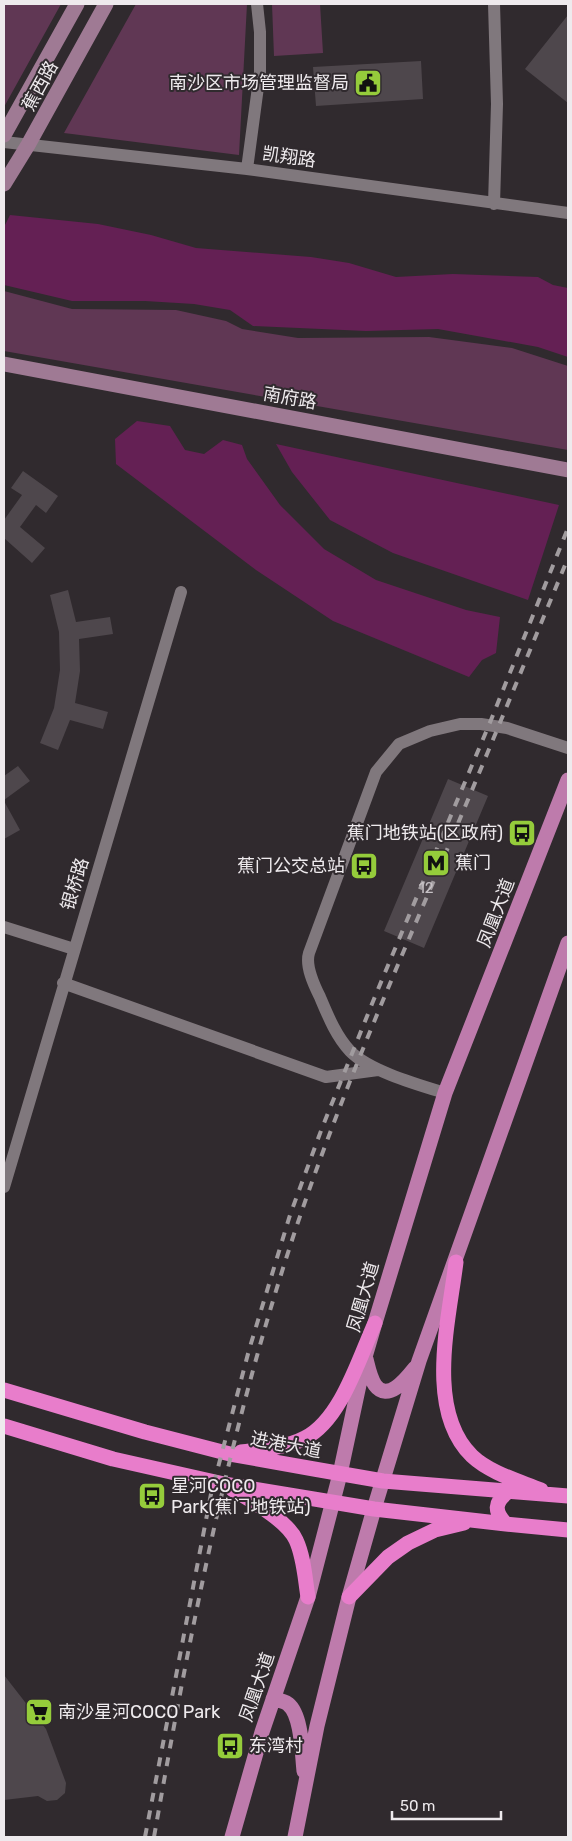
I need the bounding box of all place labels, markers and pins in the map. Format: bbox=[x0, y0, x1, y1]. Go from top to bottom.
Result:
public building icon: 南沙区市场管理监督局 bbox=[353, 68, 383, 98]
place label: 南沙区市场管理监督局 bbox=[169, 72, 349, 94]
bus stop icon: 蕉门地铁站(区政府) bbox=[507, 818, 537, 848]
place label: 蕉门地铁站(区政府) bbox=[347, 822, 503, 844]
metro station icon: 蕉门 bbox=[421, 848, 451, 878]
bus stop icon: 蕉门公交总站 bbox=[349, 851, 379, 881]
place label: 蕉门 bbox=[455, 852, 491, 874]
place label: 蕉门公交总站 bbox=[237, 855, 345, 877]
place label: 星河COCO Park(蕉门地铁站) bbox=[171, 1475, 311, 1518]
bus stop icon: 星河COCO Park(蕉门地铁站) bbox=[137, 1481, 167, 1511]
supermarket icon: 南沙星河COCO Park bbox=[24, 1697, 54, 1727]
place label: 南沙星河COCO Park bbox=[58, 1701, 221, 1723]
bus stop icon: 东湾村 bbox=[215, 1731, 245, 1761]
place label: 东湾村 bbox=[249, 1735, 303, 1757]

